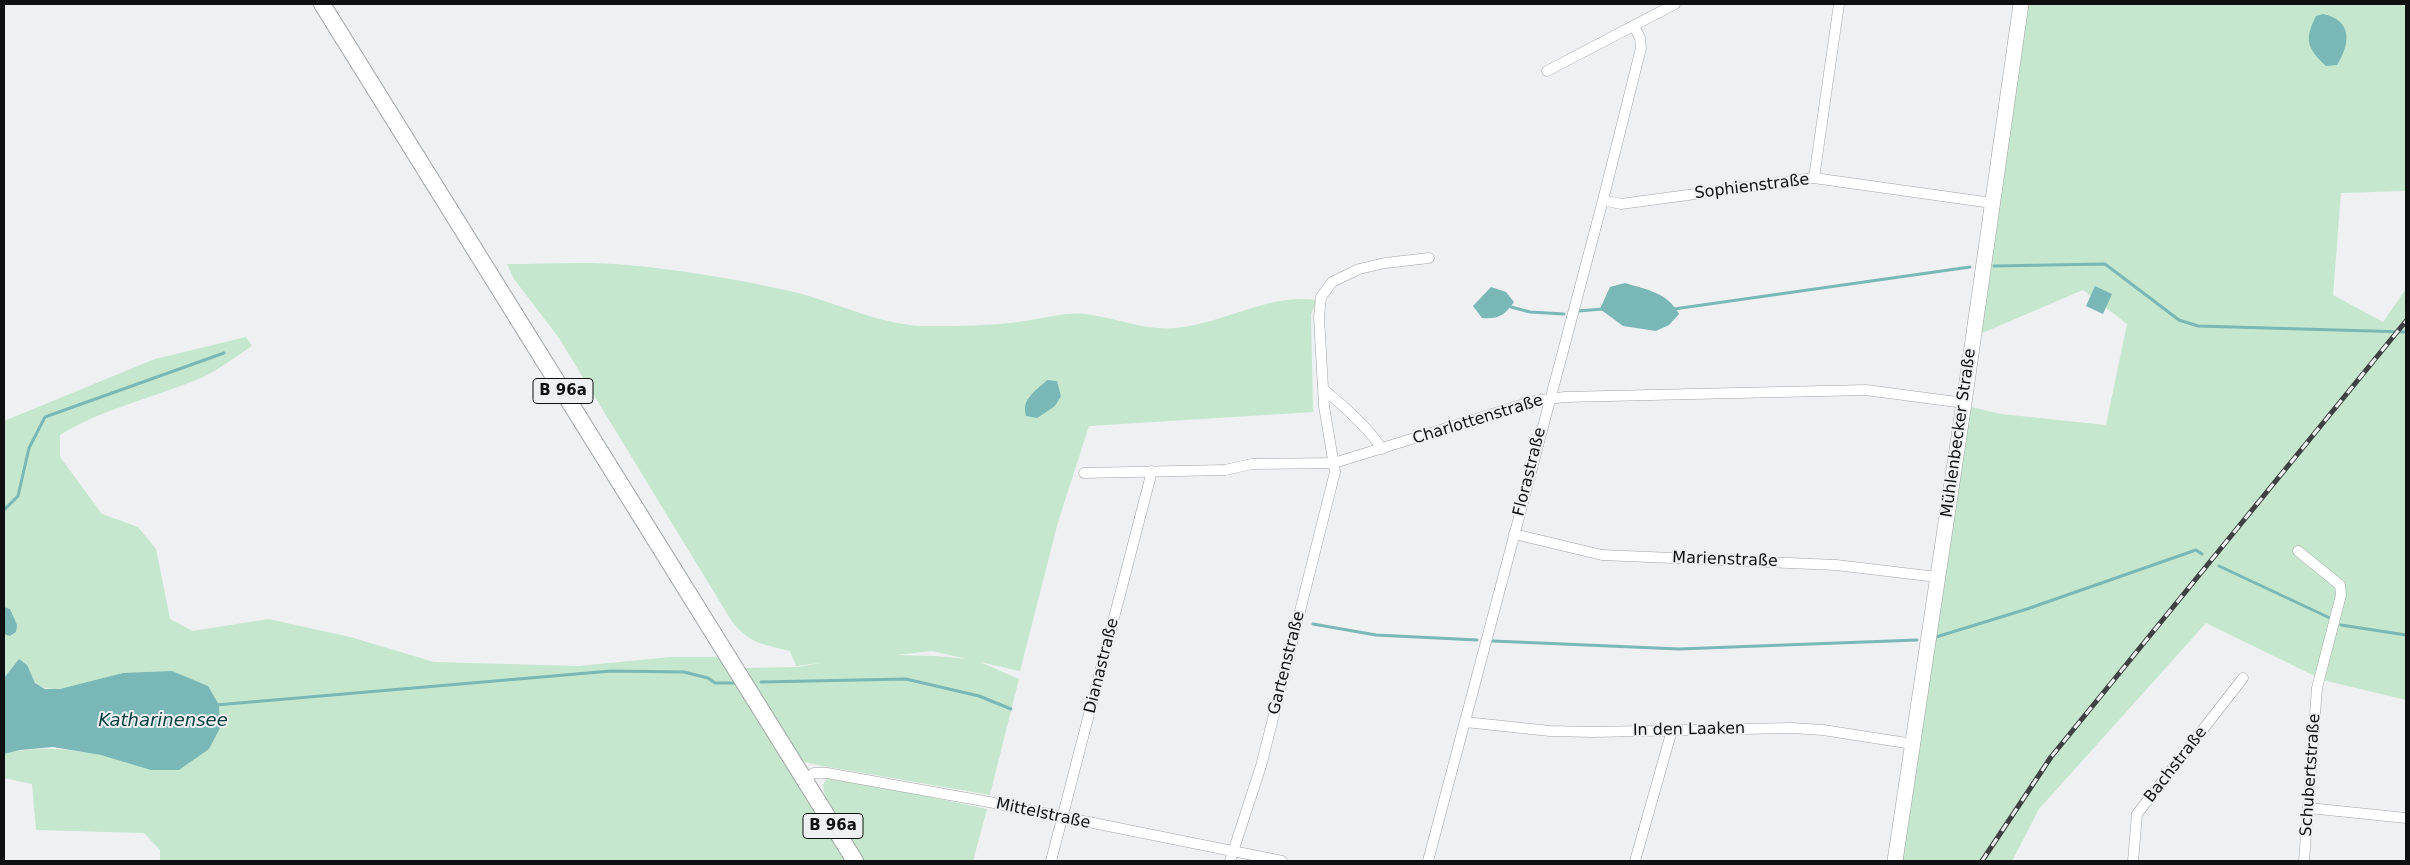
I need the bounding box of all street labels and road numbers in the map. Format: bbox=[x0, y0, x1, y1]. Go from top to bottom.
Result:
street label: Sophienstraße bbox=[1693, 170, 1811, 204]
street label: Mühlenbecker Straße bbox=[1938, 347, 1980, 519]
road number: B 96a bbox=[533, 378, 593, 404]
street label: Charlottenstraße bbox=[1410, 391, 1546, 449]
street label: Florastraße bbox=[1510, 426, 1550, 518]
street label: Marienstraße bbox=[1672, 549, 1778, 571]
street label: Gartenstraße bbox=[1265, 609, 1309, 717]
street label: Dianastraße bbox=[1081, 616, 1123, 716]
street label: Schubertstraße bbox=[2297, 713, 2325, 837]
street label: In den Laaken bbox=[1633, 719, 1745, 741]
street label: Bachstraße bbox=[2141, 723, 2211, 807]
street label: Mittelstraße bbox=[994, 795, 1092, 833]
road number: B 96a bbox=[803, 814, 863, 838]

